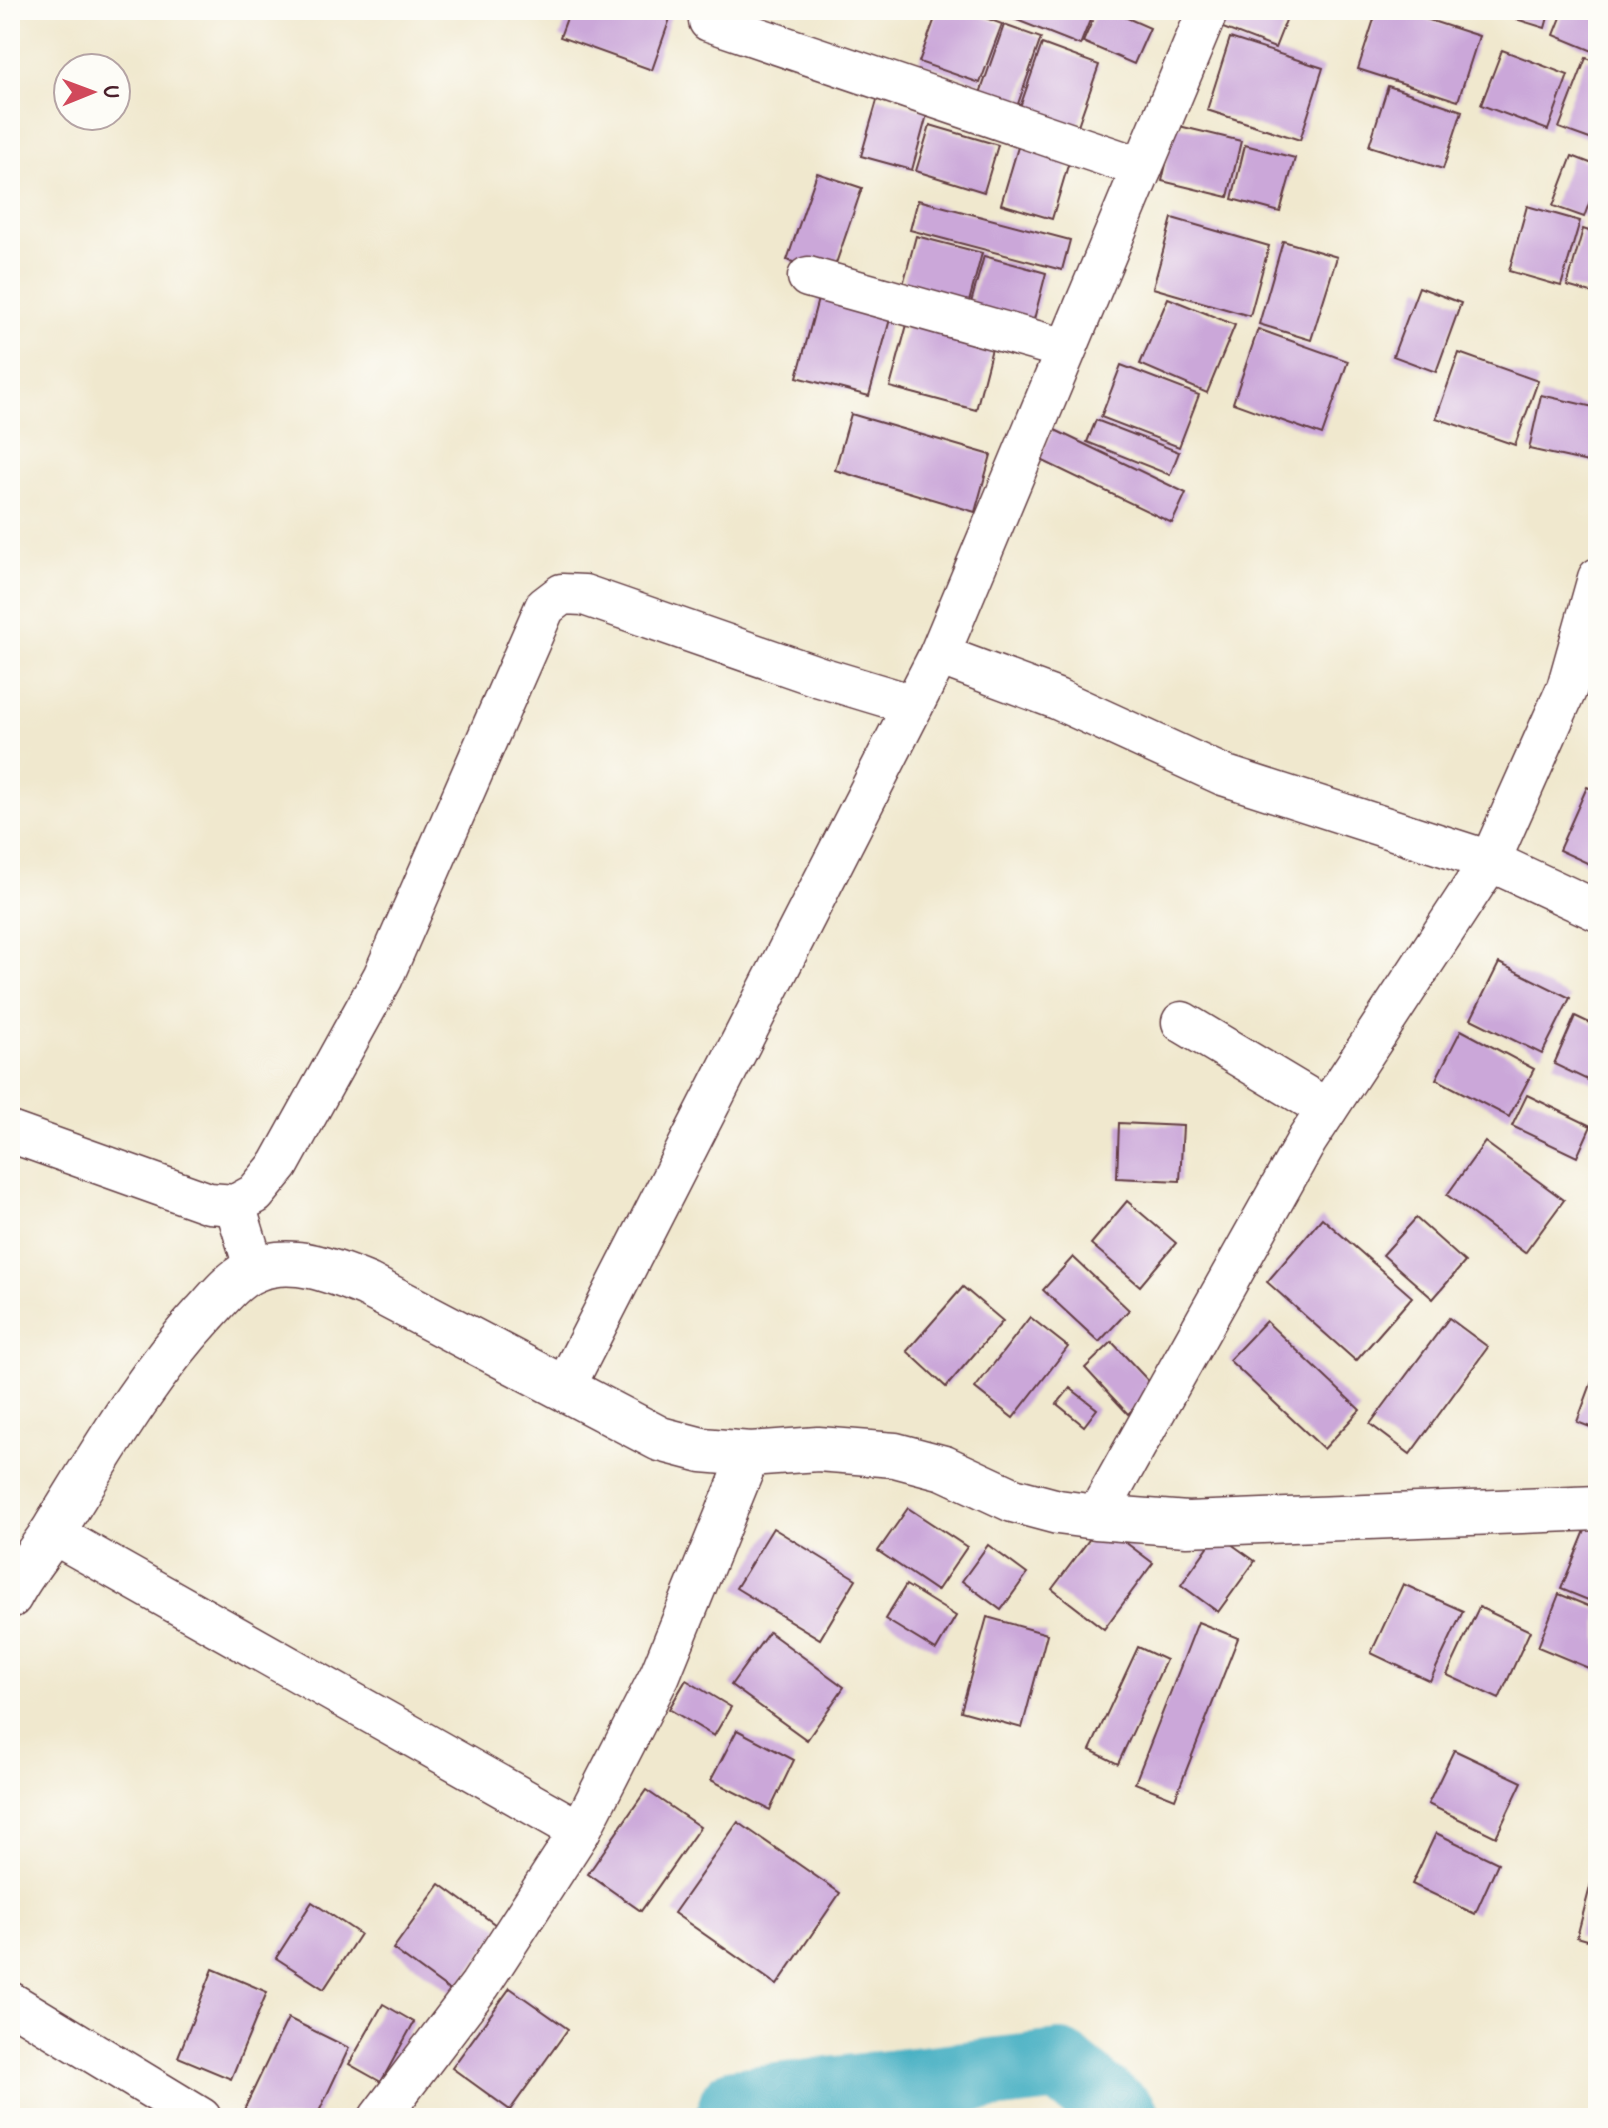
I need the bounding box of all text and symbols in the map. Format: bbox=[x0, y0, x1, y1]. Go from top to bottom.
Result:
north arrow bbox=[52, 52, 132, 132]
text: U bbox=[97, 85, 127, 98]

